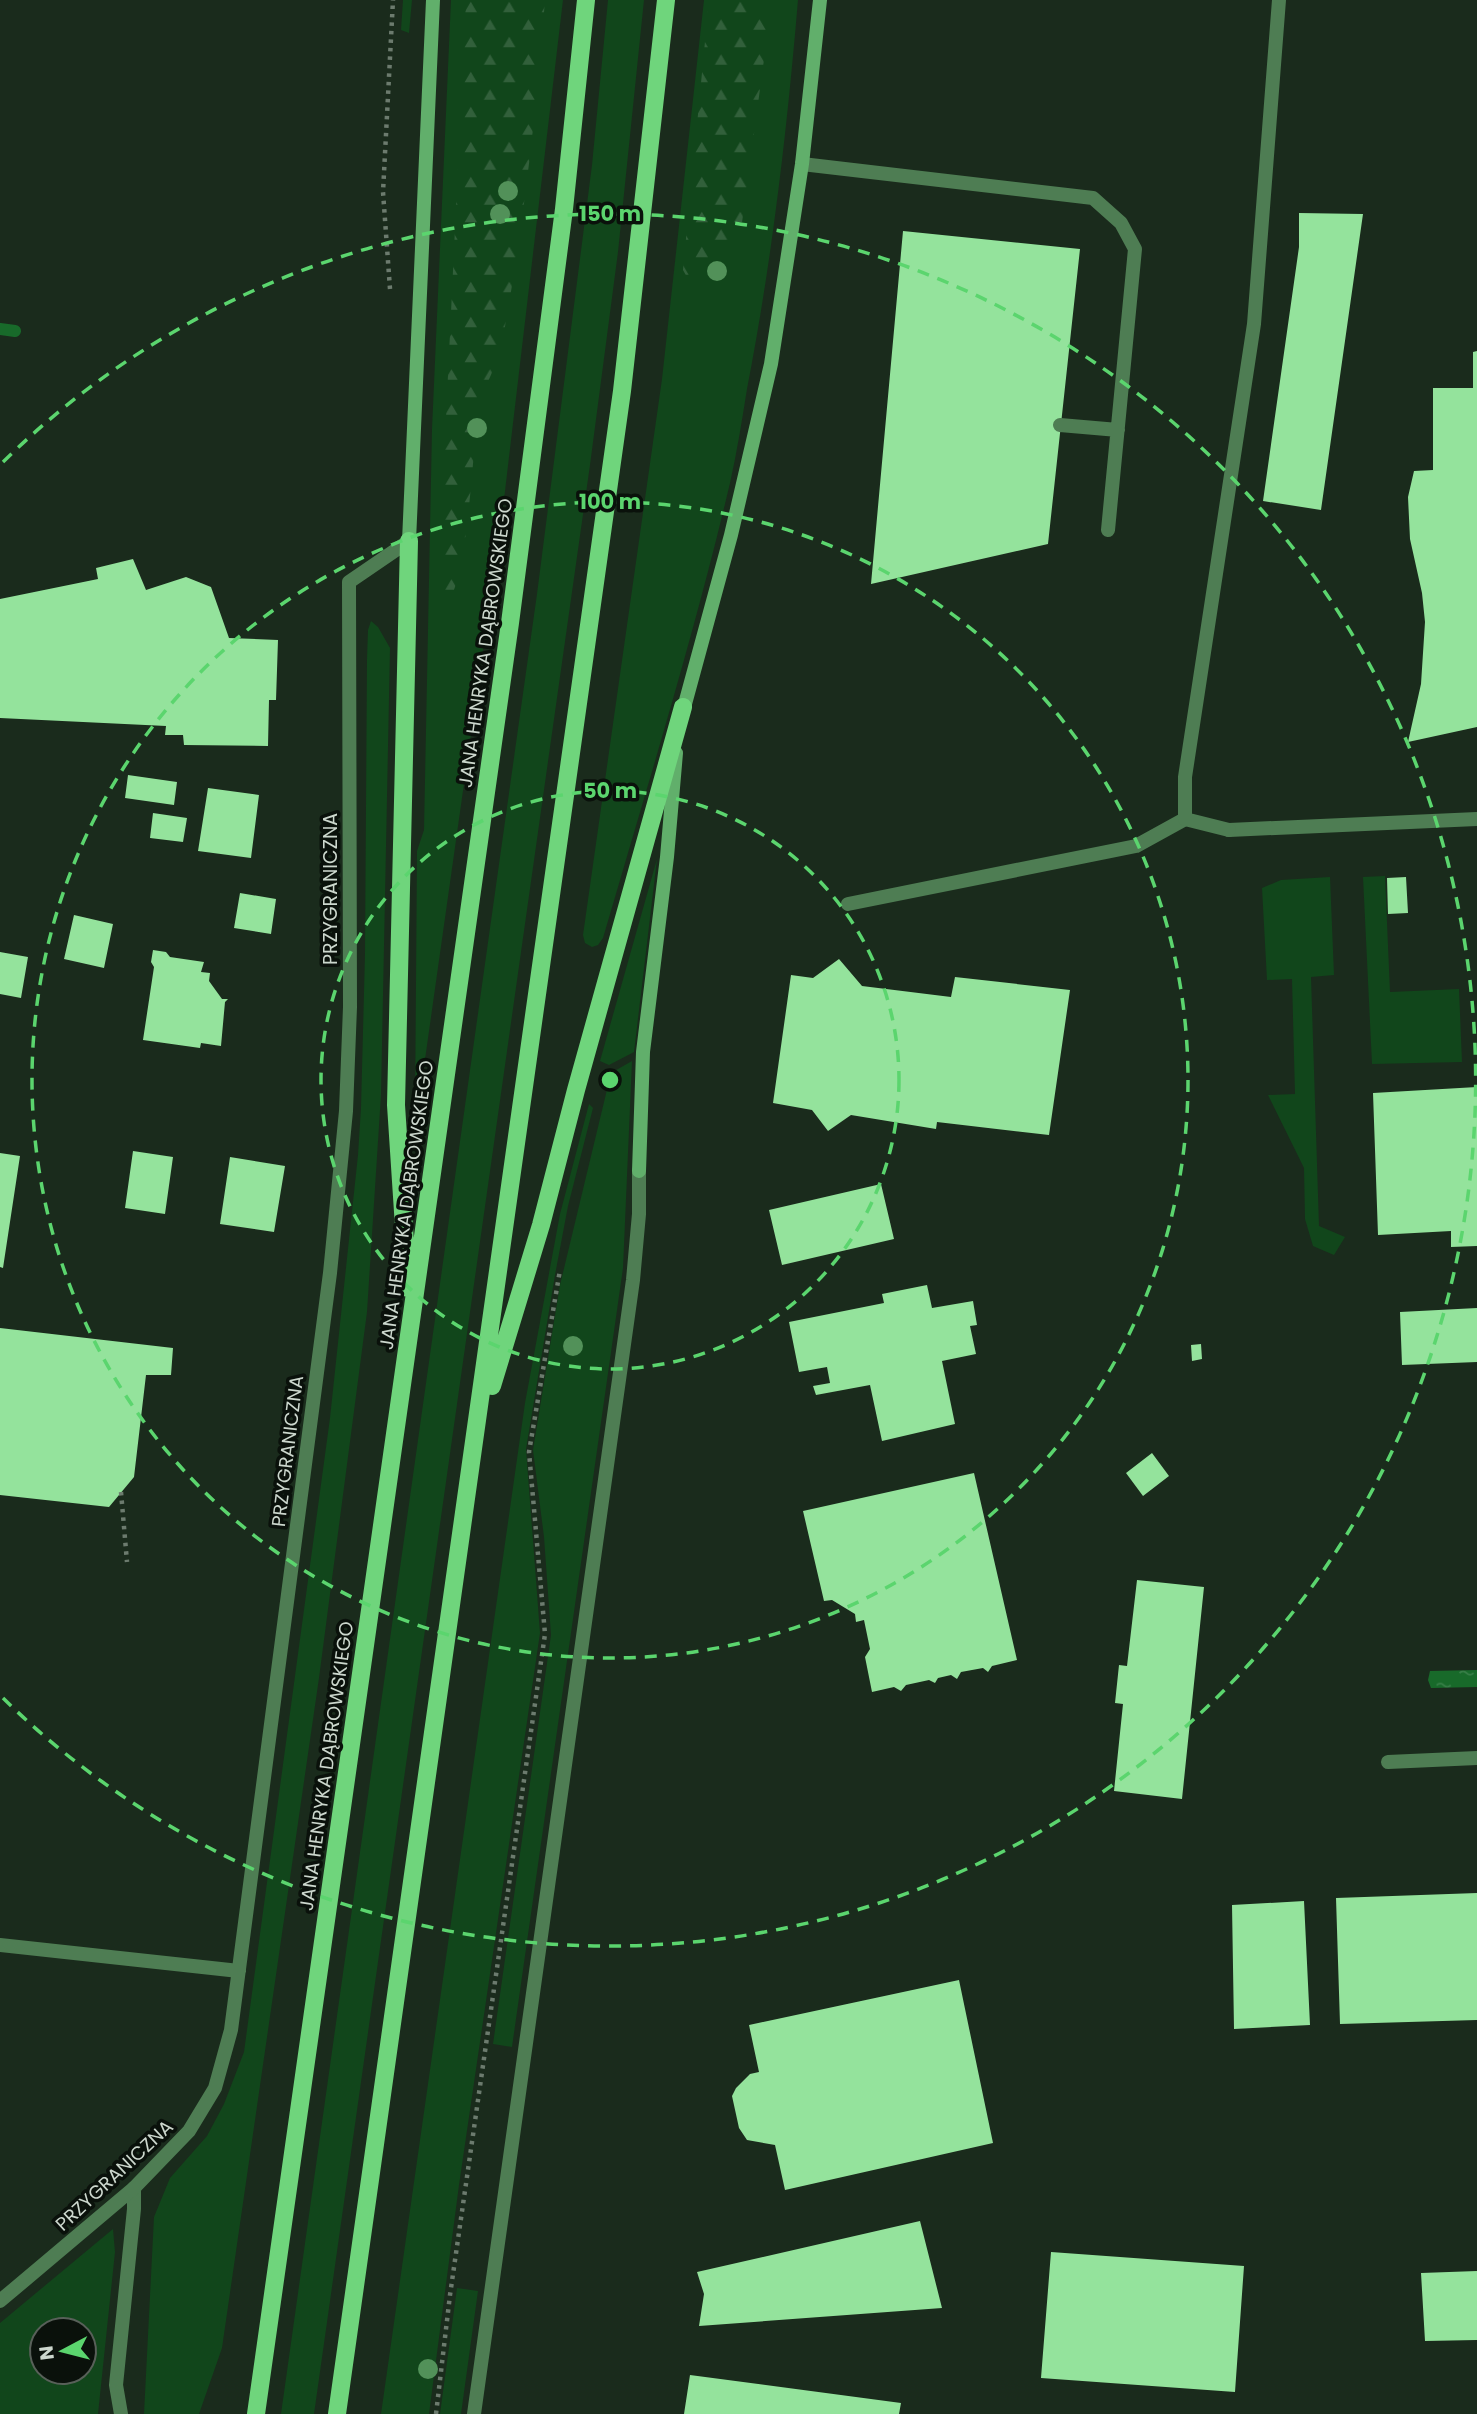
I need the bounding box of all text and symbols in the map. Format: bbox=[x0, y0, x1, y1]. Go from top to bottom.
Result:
text: 150 m bbox=[579, 199, 641, 228]
text: 100 m bbox=[579, 487, 641, 516]
street label: JANA HENRYKA DĄBROWSKIEGO bbox=[452, 497, 519, 789]
text: 50 m bbox=[583, 776, 637, 805]
street label: PRZYGRANICZNA bbox=[317, 813, 344, 965]
street label: JANA HENRYKA DĄBROWSKIEGO bbox=[373, 1059, 440, 1351]
centre of rings bbox=[598, 1068, 622, 1092]
street label: PRZYGRANICZNA bbox=[265, 1374, 310, 1528]
street label: JANA HENRYKA DĄBROWSKIEGO bbox=[293, 1620, 360, 1912]
street label: PRZYGRANICZNA bbox=[49, 2113, 179, 2237]
north arrow bbox=[28, 2316, 98, 2386]
text: N bbox=[32, 2344, 61, 2362]

